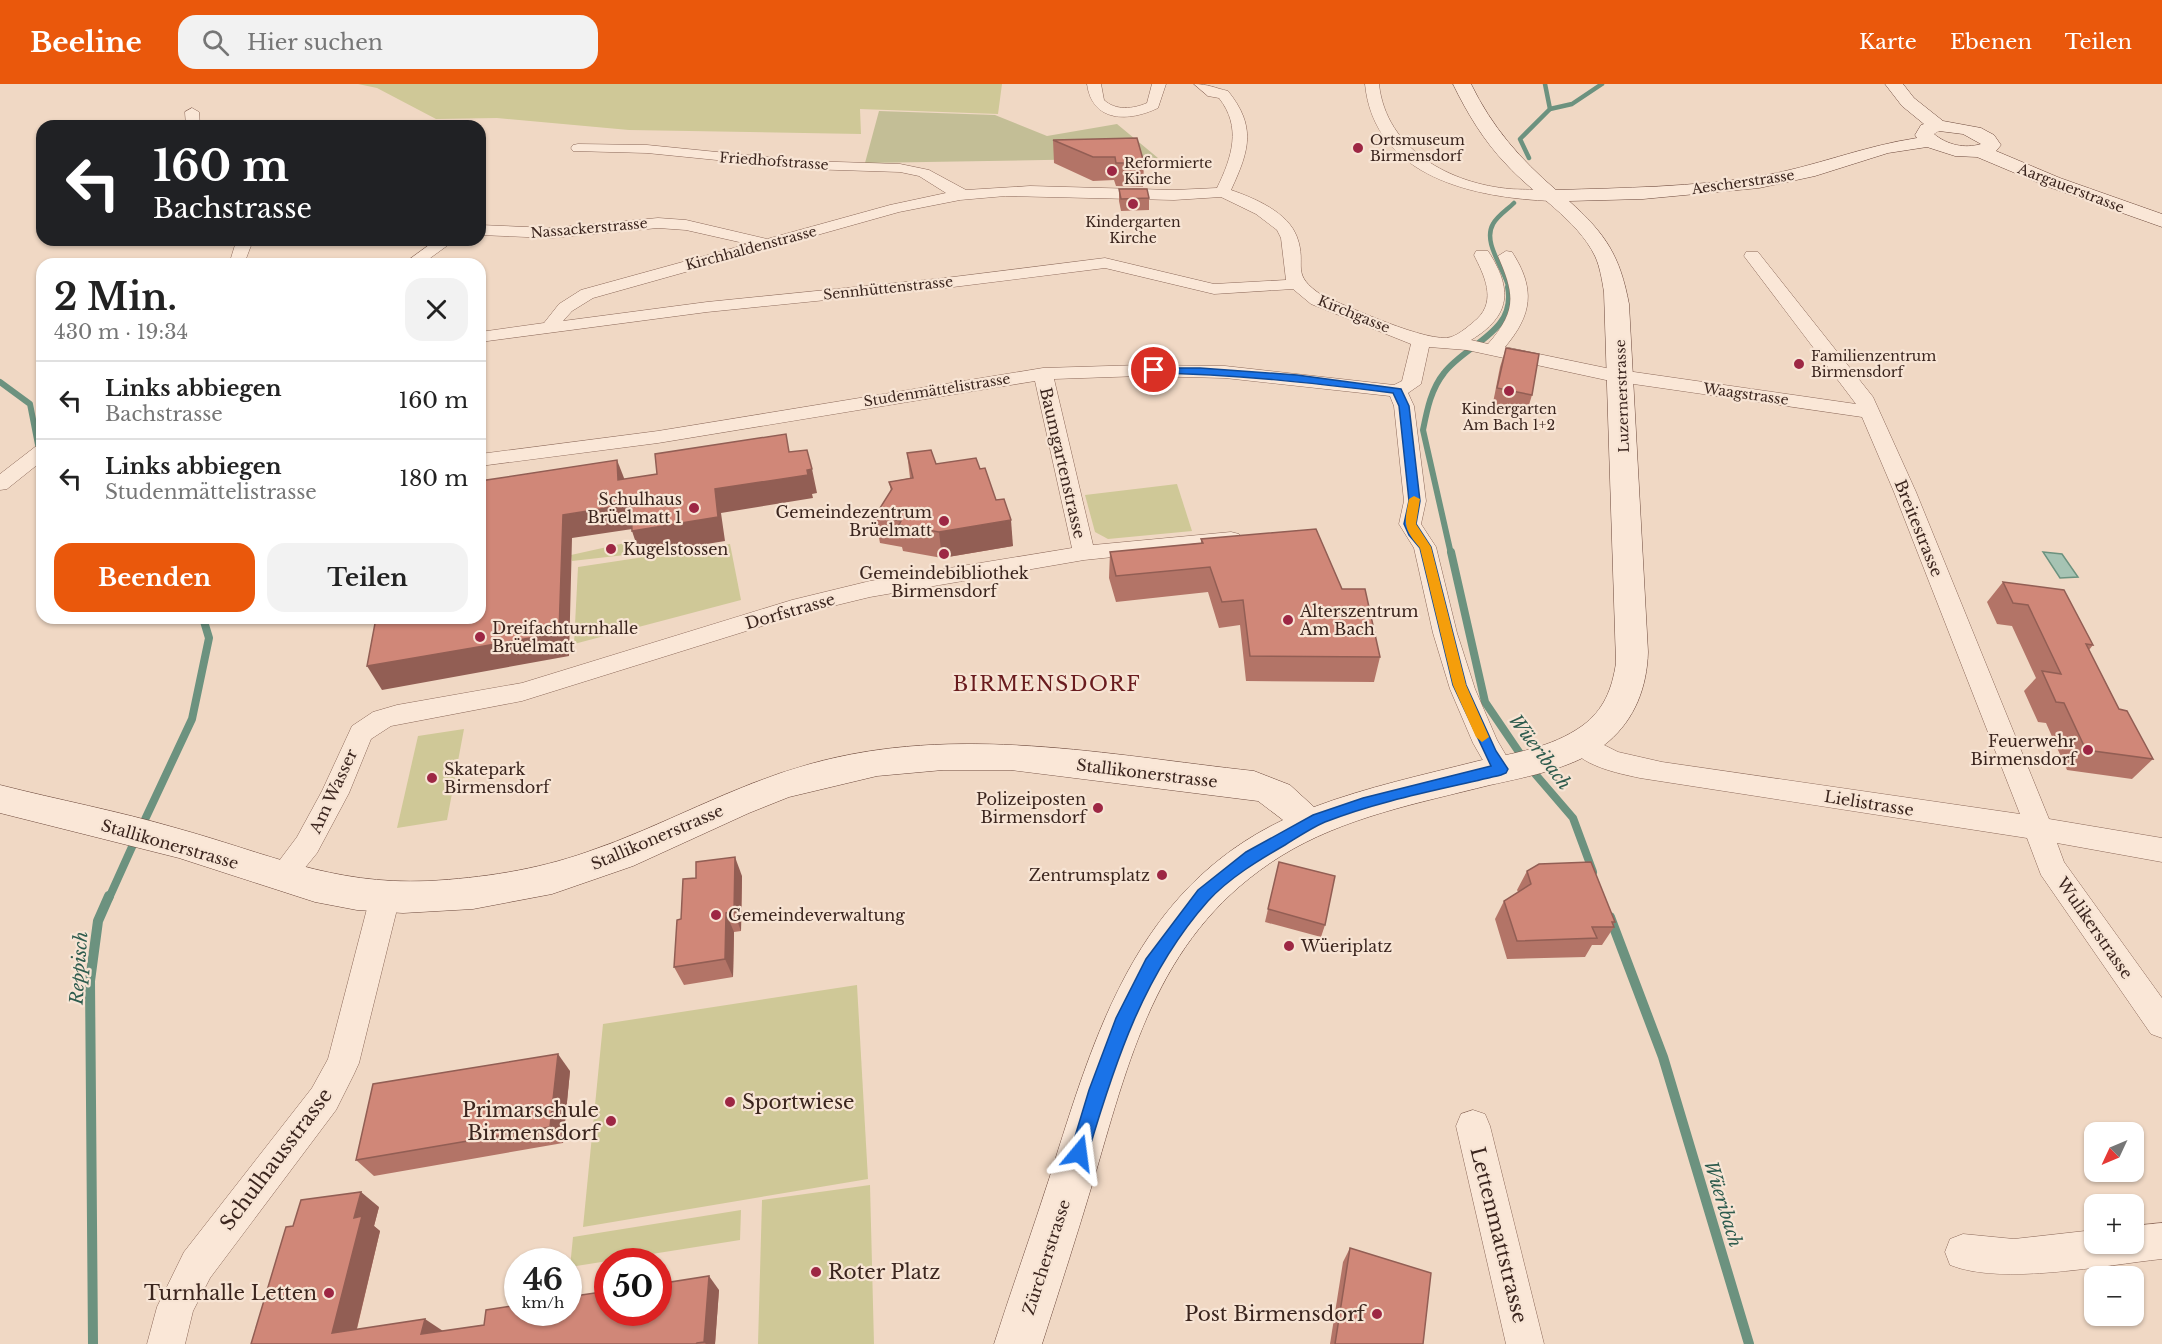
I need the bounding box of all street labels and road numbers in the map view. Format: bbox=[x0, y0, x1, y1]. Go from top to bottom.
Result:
street label: Friedhofstrasse bbox=[719, 148, 829, 174]
street label: Aargauerstrasse bbox=[2014, 159, 2127, 217]
street label: Aescherstrasse bbox=[1689, 166, 1796, 198]
street label: Nassackerstrasse bbox=[530, 214, 648, 242]
street label: Kirchhaldenstrasse bbox=[683, 222, 819, 274]
street label: Sennhüttenstrasse bbox=[822, 272, 954, 304]
street label: Kirchgasse bbox=[1315, 291, 1393, 337]
street label: Luzernerstrasse bbox=[1611, 339, 1633, 453]
street label: Studenmättelistrasse bbox=[862, 370, 1012, 410]
street label: Waagstrasse bbox=[1701, 379, 1790, 409]
street label: Baumgartenstrasse bbox=[1036, 385, 1090, 541]
street label: Breitestrasse bbox=[1890, 476, 1948, 580]
street label: Dorfstrasse bbox=[743, 589, 837, 633]
street label: Am Wasser bbox=[304, 745, 361, 837]
street label: Stallikonerstrasse bbox=[1075, 754, 1219, 792]
street label: Lielistrasse bbox=[1823, 786, 1915, 820]
street label: Stallikonerstrasse bbox=[588, 800, 726, 874]
street label: Stallikonerstrasse bbox=[99, 815, 241, 873]
street label: Wulikerstrasse bbox=[2052, 873, 2137, 983]
street label: Schulhausstrasse bbox=[215, 1083, 337, 1235]
street label: Lettenmattstrasse bbox=[1465, 1144, 1533, 1326]
street label: Zürcherstrasse bbox=[1018, 1197, 1074, 1317]

